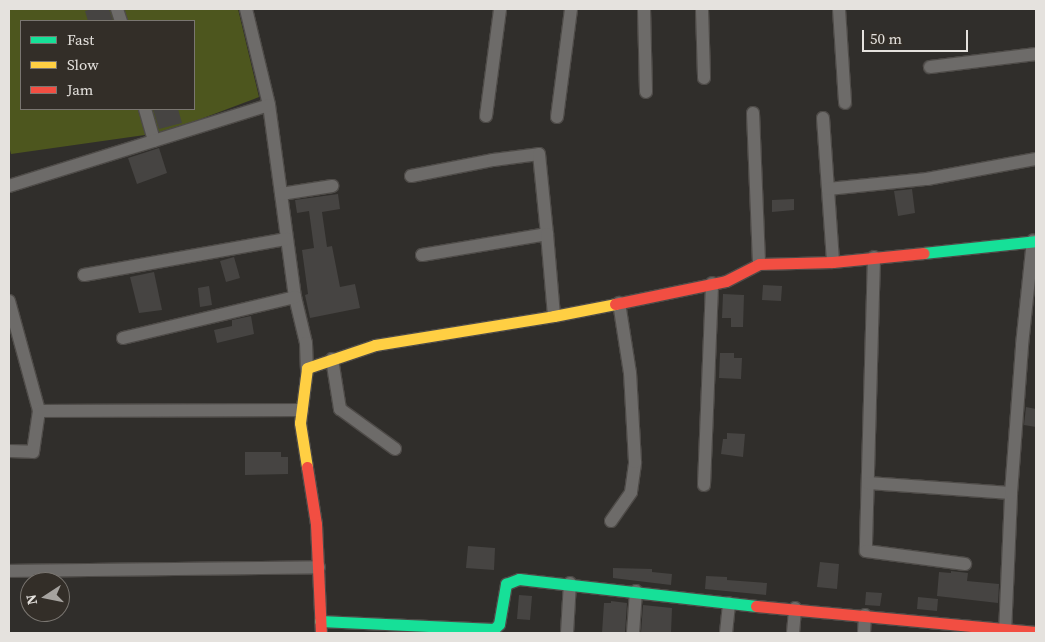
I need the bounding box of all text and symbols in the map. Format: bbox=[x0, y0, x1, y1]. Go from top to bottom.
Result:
legend bbox=[20, 20, 195, 110]
scale bar bbox=[865, 20, 971, 52]
text: 50 m bbox=[870, 28, 902, 49]
text: Fast bbox=[67, 29, 94, 50]
text: Slow bbox=[67, 54, 99, 75]
text: Jam bbox=[67, 79, 93, 100]
north arrow bbox=[20, 572, 70, 622]
text: N bbox=[20, 593, 42, 607]

